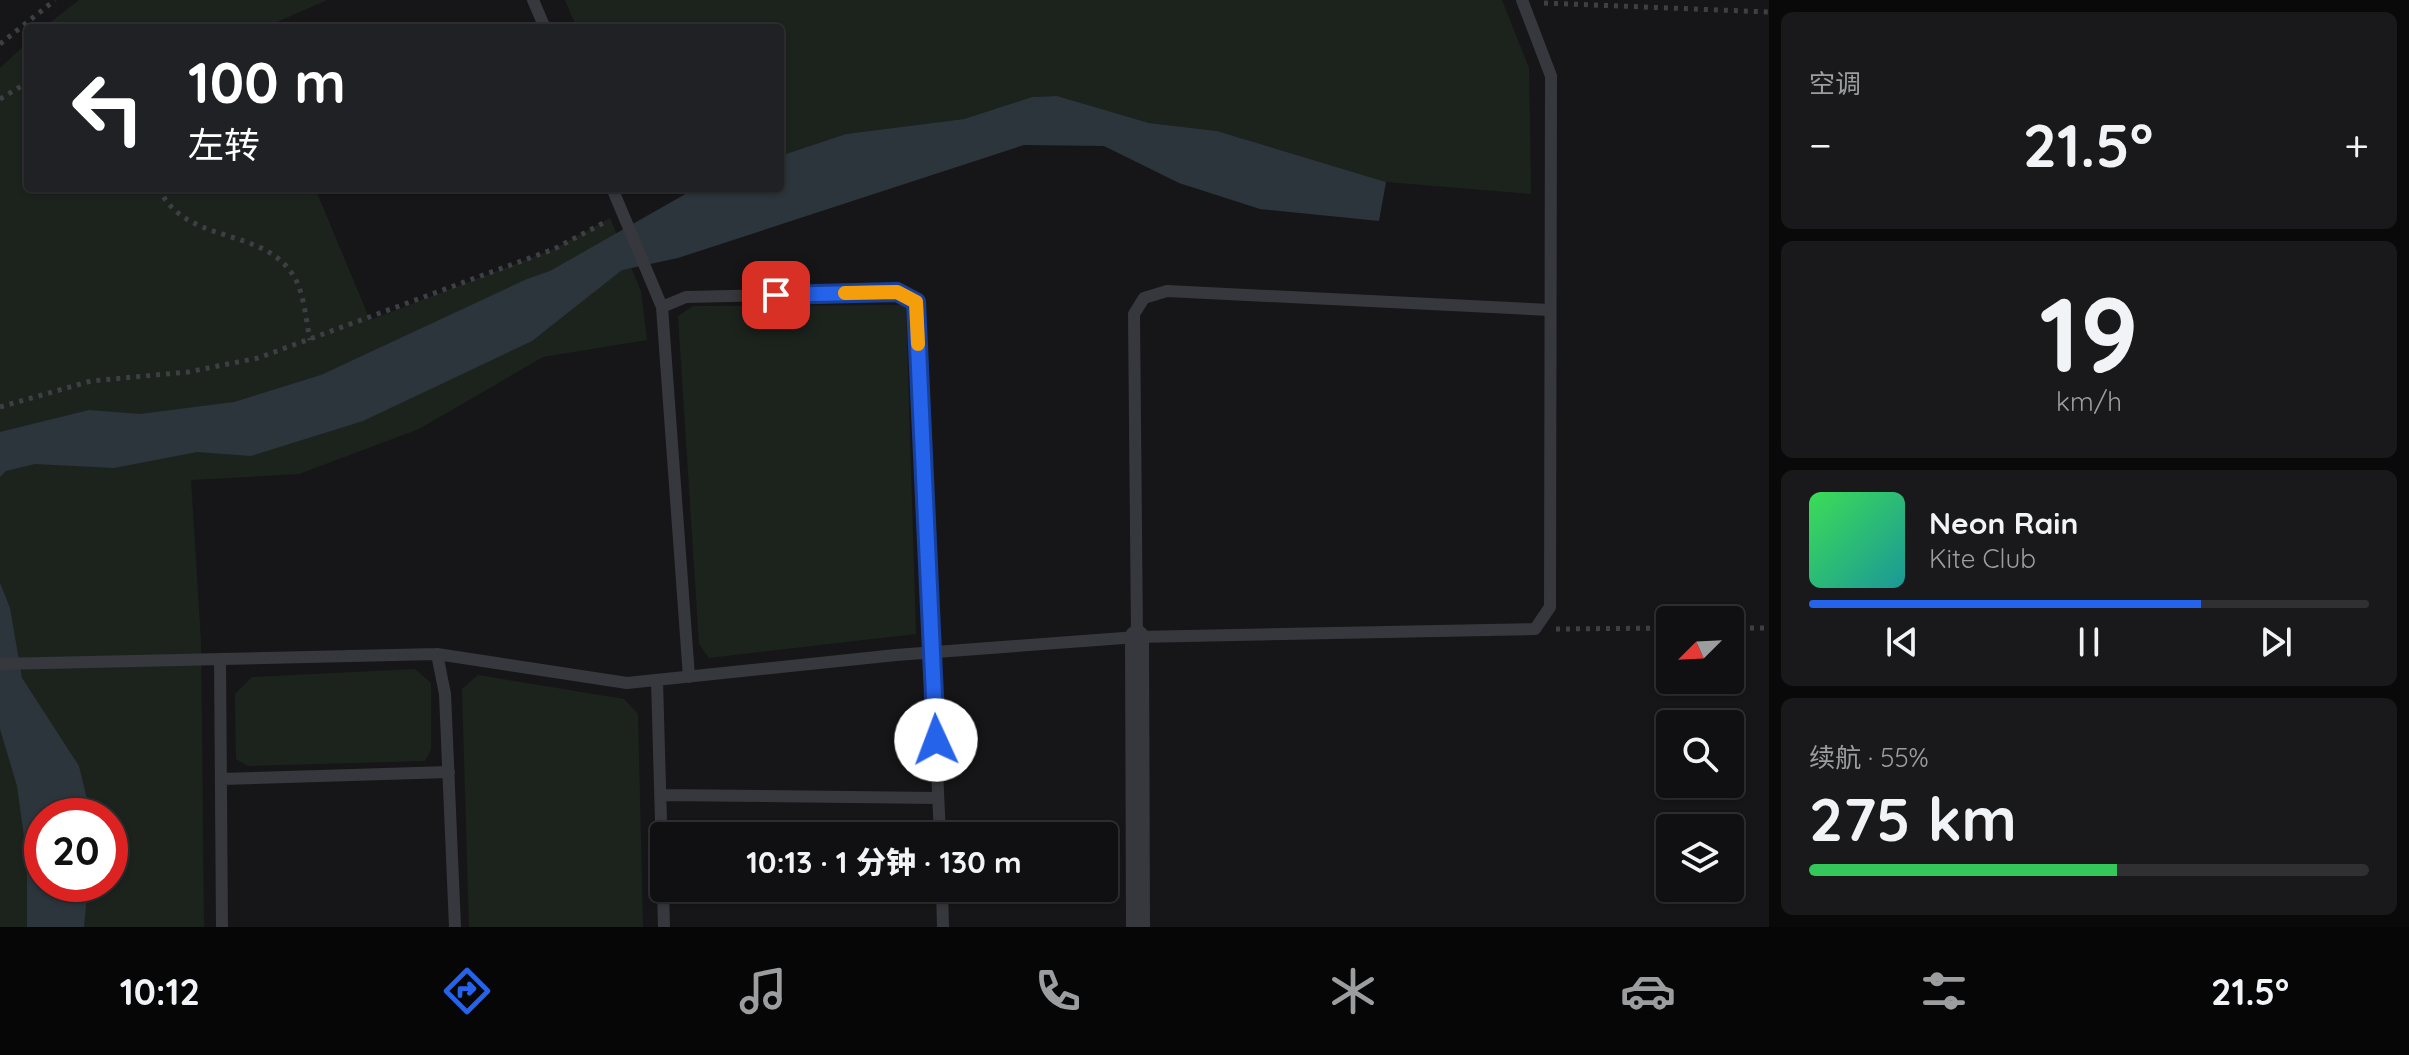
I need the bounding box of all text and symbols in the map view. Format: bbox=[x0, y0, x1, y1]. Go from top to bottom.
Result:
text: 100 m bbox=[188, 47, 346, 117]
icon: left bbox=[56, 56, 160, 160]
text: 空调 bbox=[1809, 67, 1861, 100]
text: 21.5° bbox=[2023, 107, 2153, 182]
text: − bbox=[1809, 117, 1832, 172]
text: + bbox=[2344, 117, 2369, 172]
text: 左转 bbox=[188, 122, 260, 167]
pin bbox=[742, 261, 810, 329]
text: 19 bbox=[2039, 268, 2139, 398]
icon: arrive bbox=[754, 273, 798, 317]
text: km/h bbox=[2056, 385, 2122, 418]
text: Neon Rain bbox=[1929, 504, 2078, 542]
text: Kite Club bbox=[1929, 542, 2036, 575]
north arrow bbox=[1656, 606, 1744, 694]
map controls bbox=[1656, 606, 1744, 902]
icon: previous bbox=[1880, 620, 1924, 664]
icon: pause bbox=[2067, 620, 2111, 664]
icon: next bbox=[2254, 620, 2298, 664]
position arrow bbox=[894, 698, 978, 782]
button: search bbox=[1656, 710, 1744, 798]
text: 续航 · 55% bbox=[1809, 741, 1929, 774]
text: 275 km bbox=[1809, 781, 2017, 856]
speed limit sign: 20 bbox=[24, 798, 128, 902]
button: layers bbox=[1656, 814, 1744, 902]
text: 10:13 · 1 分钟 · 130 m bbox=[746, 843, 1022, 881]
icon: directions bbox=[439, 963, 495, 1019]
icon: music bbox=[735, 963, 791, 1019]
icon: phone bbox=[1030, 963, 1086, 1019]
icon: climate bbox=[1325, 963, 1381, 1019]
icon: car bbox=[1620, 963, 1676, 1019]
icon: filters bbox=[1916, 963, 1972, 1019]
text: 10:12 bbox=[120, 969, 200, 1014]
text: 21.5° bbox=[2211, 969, 2289, 1014]

